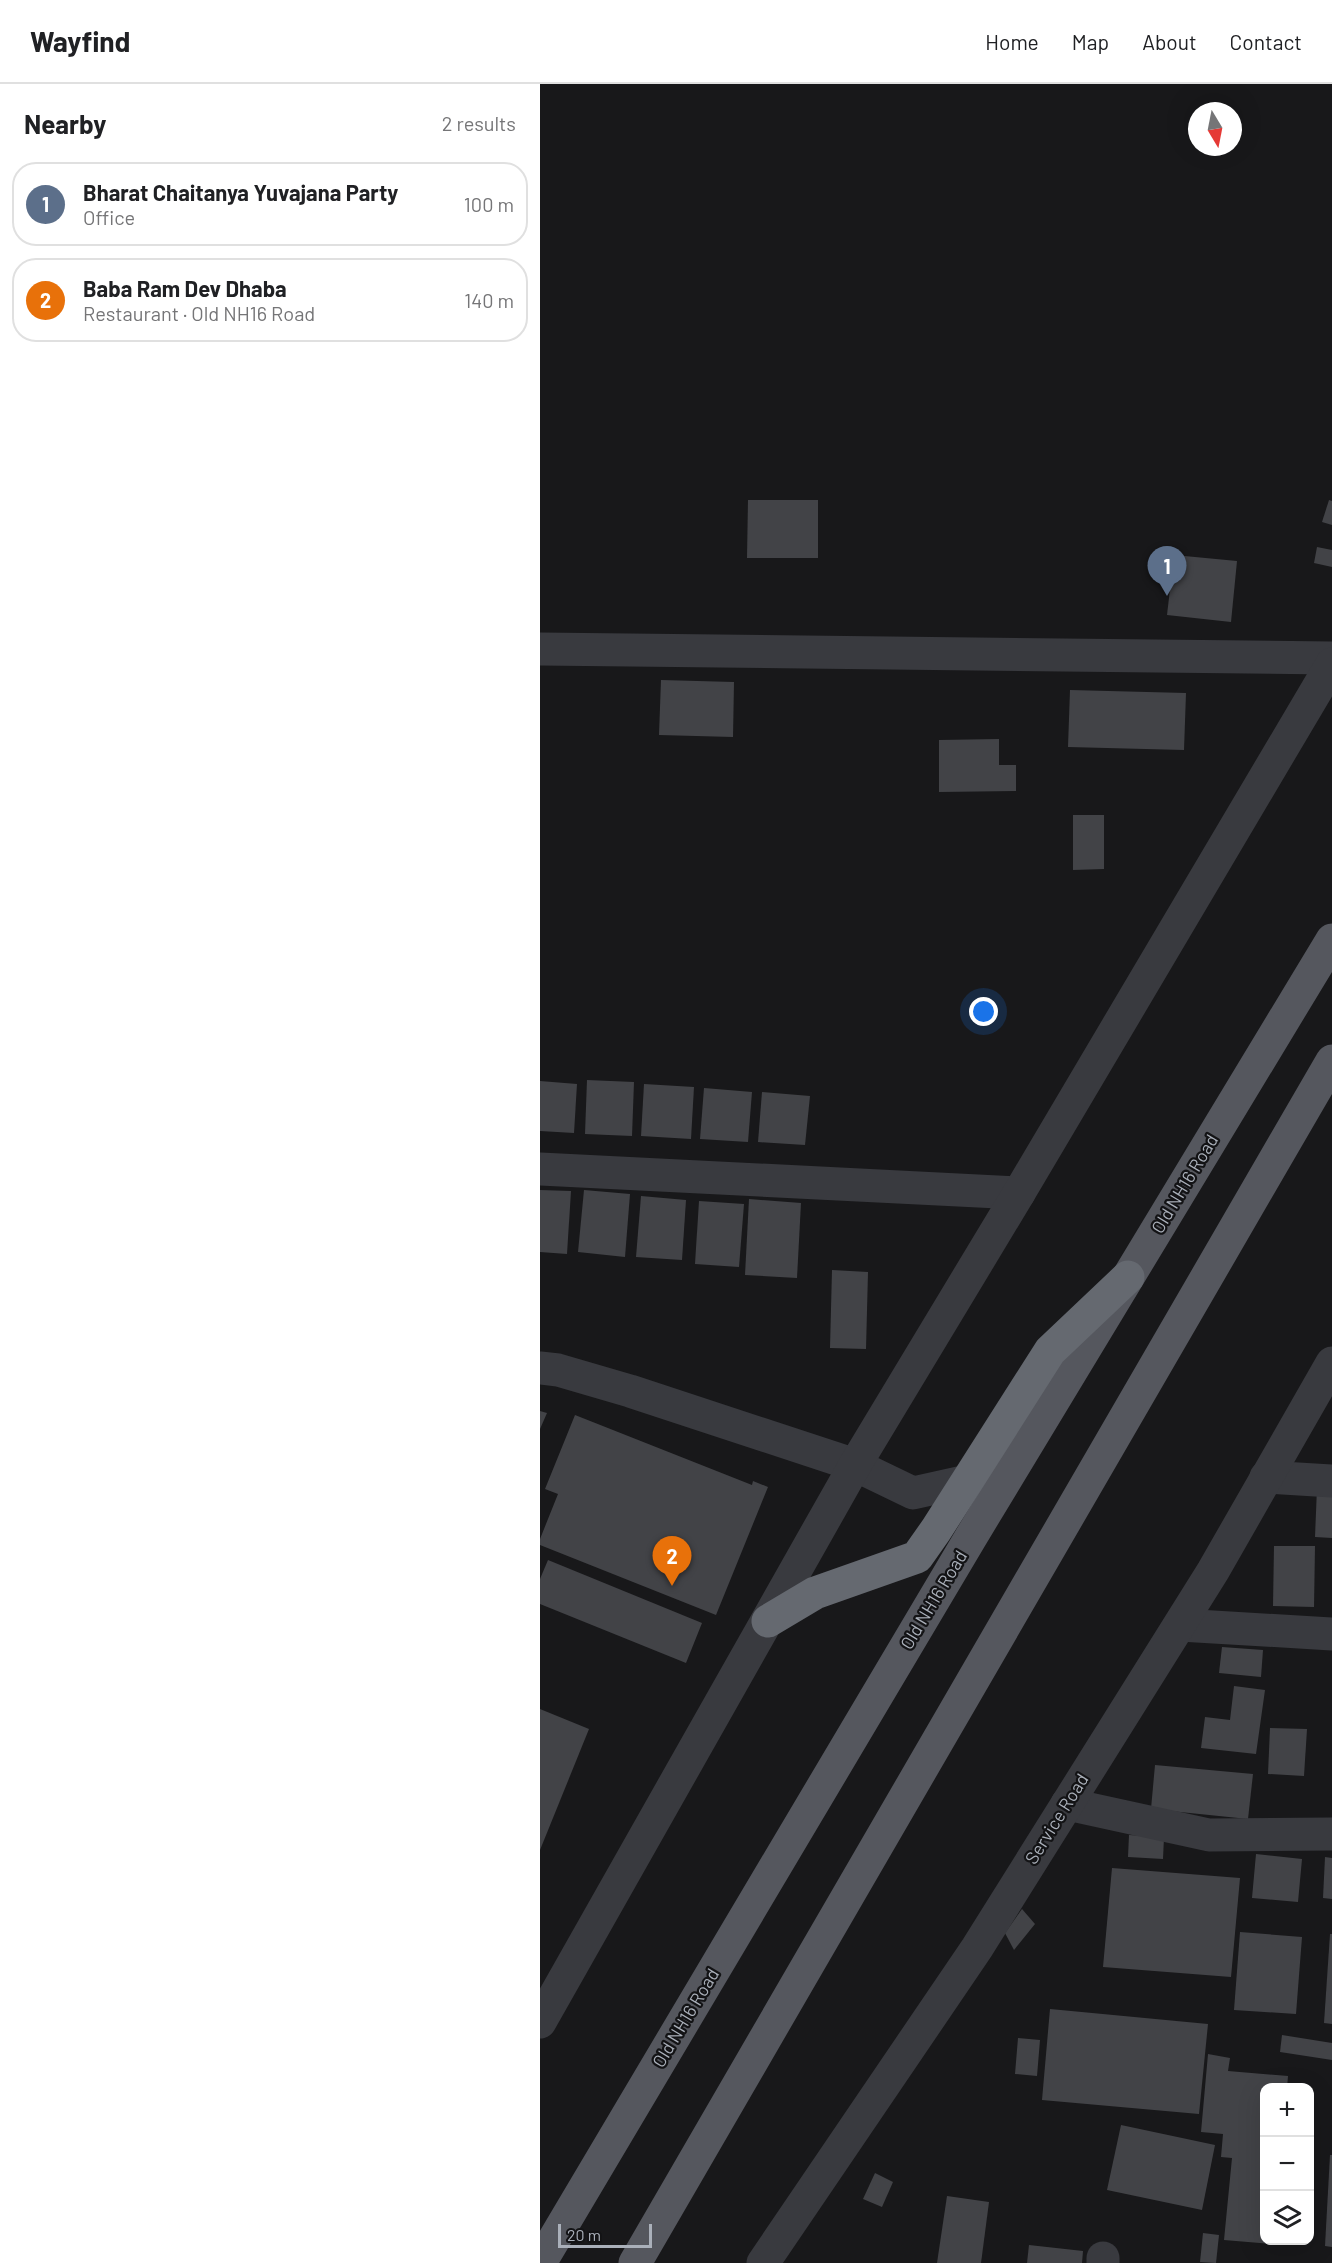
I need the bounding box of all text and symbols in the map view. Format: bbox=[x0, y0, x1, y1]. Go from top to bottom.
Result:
text: Wayfind bbox=[30, 24, 130, 58]
text: Home bbox=[985, 29, 1039, 54]
text: Map bbox=[1072, 29, 1109, 54]
text: About bbox=[1142, 29, 1197, 54]
text: Contact bbox=[1230, 29, 1302, 54]
north arrow bbox=[1188, 102, 1242, 156]
text: Nearby bbox=[24, 108, 106, 139]
text: 2 results bbox=[442, 111, 516, 135]
text: Bharat Chaitanya Yuvajana Party bbox=[83, 179, 398, 205]
text: 1 bbox=[42, 192, 49, 216]
text: 100 m bbox=[464, 192, 514, 216]
text: Office bbox=[83, 205, 135, 229]
text: Baba Ram Dev Dhaba bbox=[83, 275, 287, 301]
text: 2 bbox=[40, 288, 51, 312]
text: 140 m bbox=[464, 288, 514, 312]
text: Restaurant · Old NH16 Road bbox=[83, 301, 315, 325]
pin: 1 bbox=[1148, 546, 1186, 596]
your location bbox=[969, 997, 998, 1026]
street label: Old NH16 Road bbox=[1146, 1130, 1222, 1237]
pin: 2 bbox=[652, 1536, 692, 1586]
street label: Old NH16 Road bbox=[895, 1546, 971, 1653]
street label: Service Road bbox=[1020, 1769, 1093, 1868]
street label: Old NH16 Road bbox=[647, 1964, 723, 2071]
map controls bbox=[1260, 2083, 1314, 2245]
button: + bbox=[1260, 2083, 1314, 2137]
button: − bbox=[1260, 2137, 1314, 2191]
button: layers bbox=[1260, 2191, 1314, 2245]
scale bar bbox=[558, 2221, 652, 2248]
text: 20 m bbox=[567, 2225, 601, 2244]

